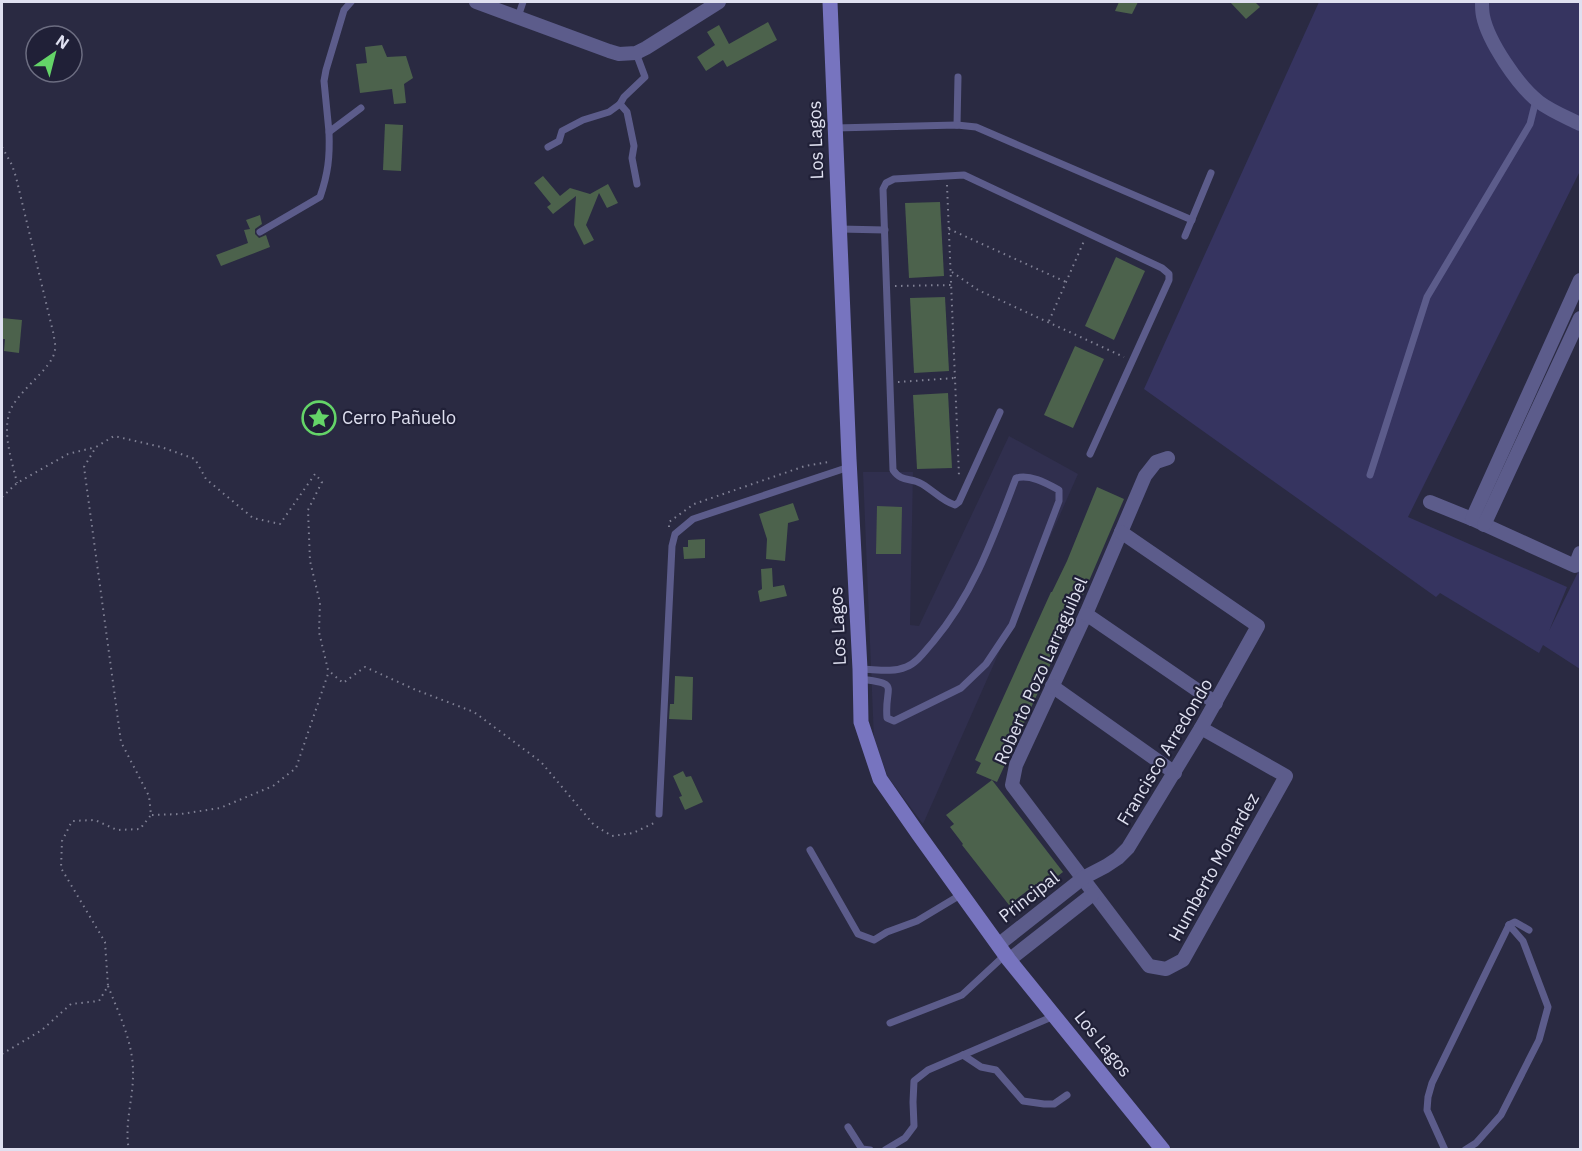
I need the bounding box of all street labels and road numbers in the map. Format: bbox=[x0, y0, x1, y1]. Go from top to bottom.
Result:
street label: Los Lagos bbox=[803, 100, 828, 180]
street label: Roberto Pozo Larraguibel bbox=[989, 573, 1092, 768]
street label: Los Lagos bbox=[824, 586, 851, 666]
street label: Francisco Arredondo bbox=[1112, 674, 1218, 829]
street label: Humberto Monardez bbox=[1163, 789, 1264, 945]
street label: Principal bbox=[994, 866, 1064, 927]
street label: Los Lagos bbox=[1070, 1006, 1137, 1082]

